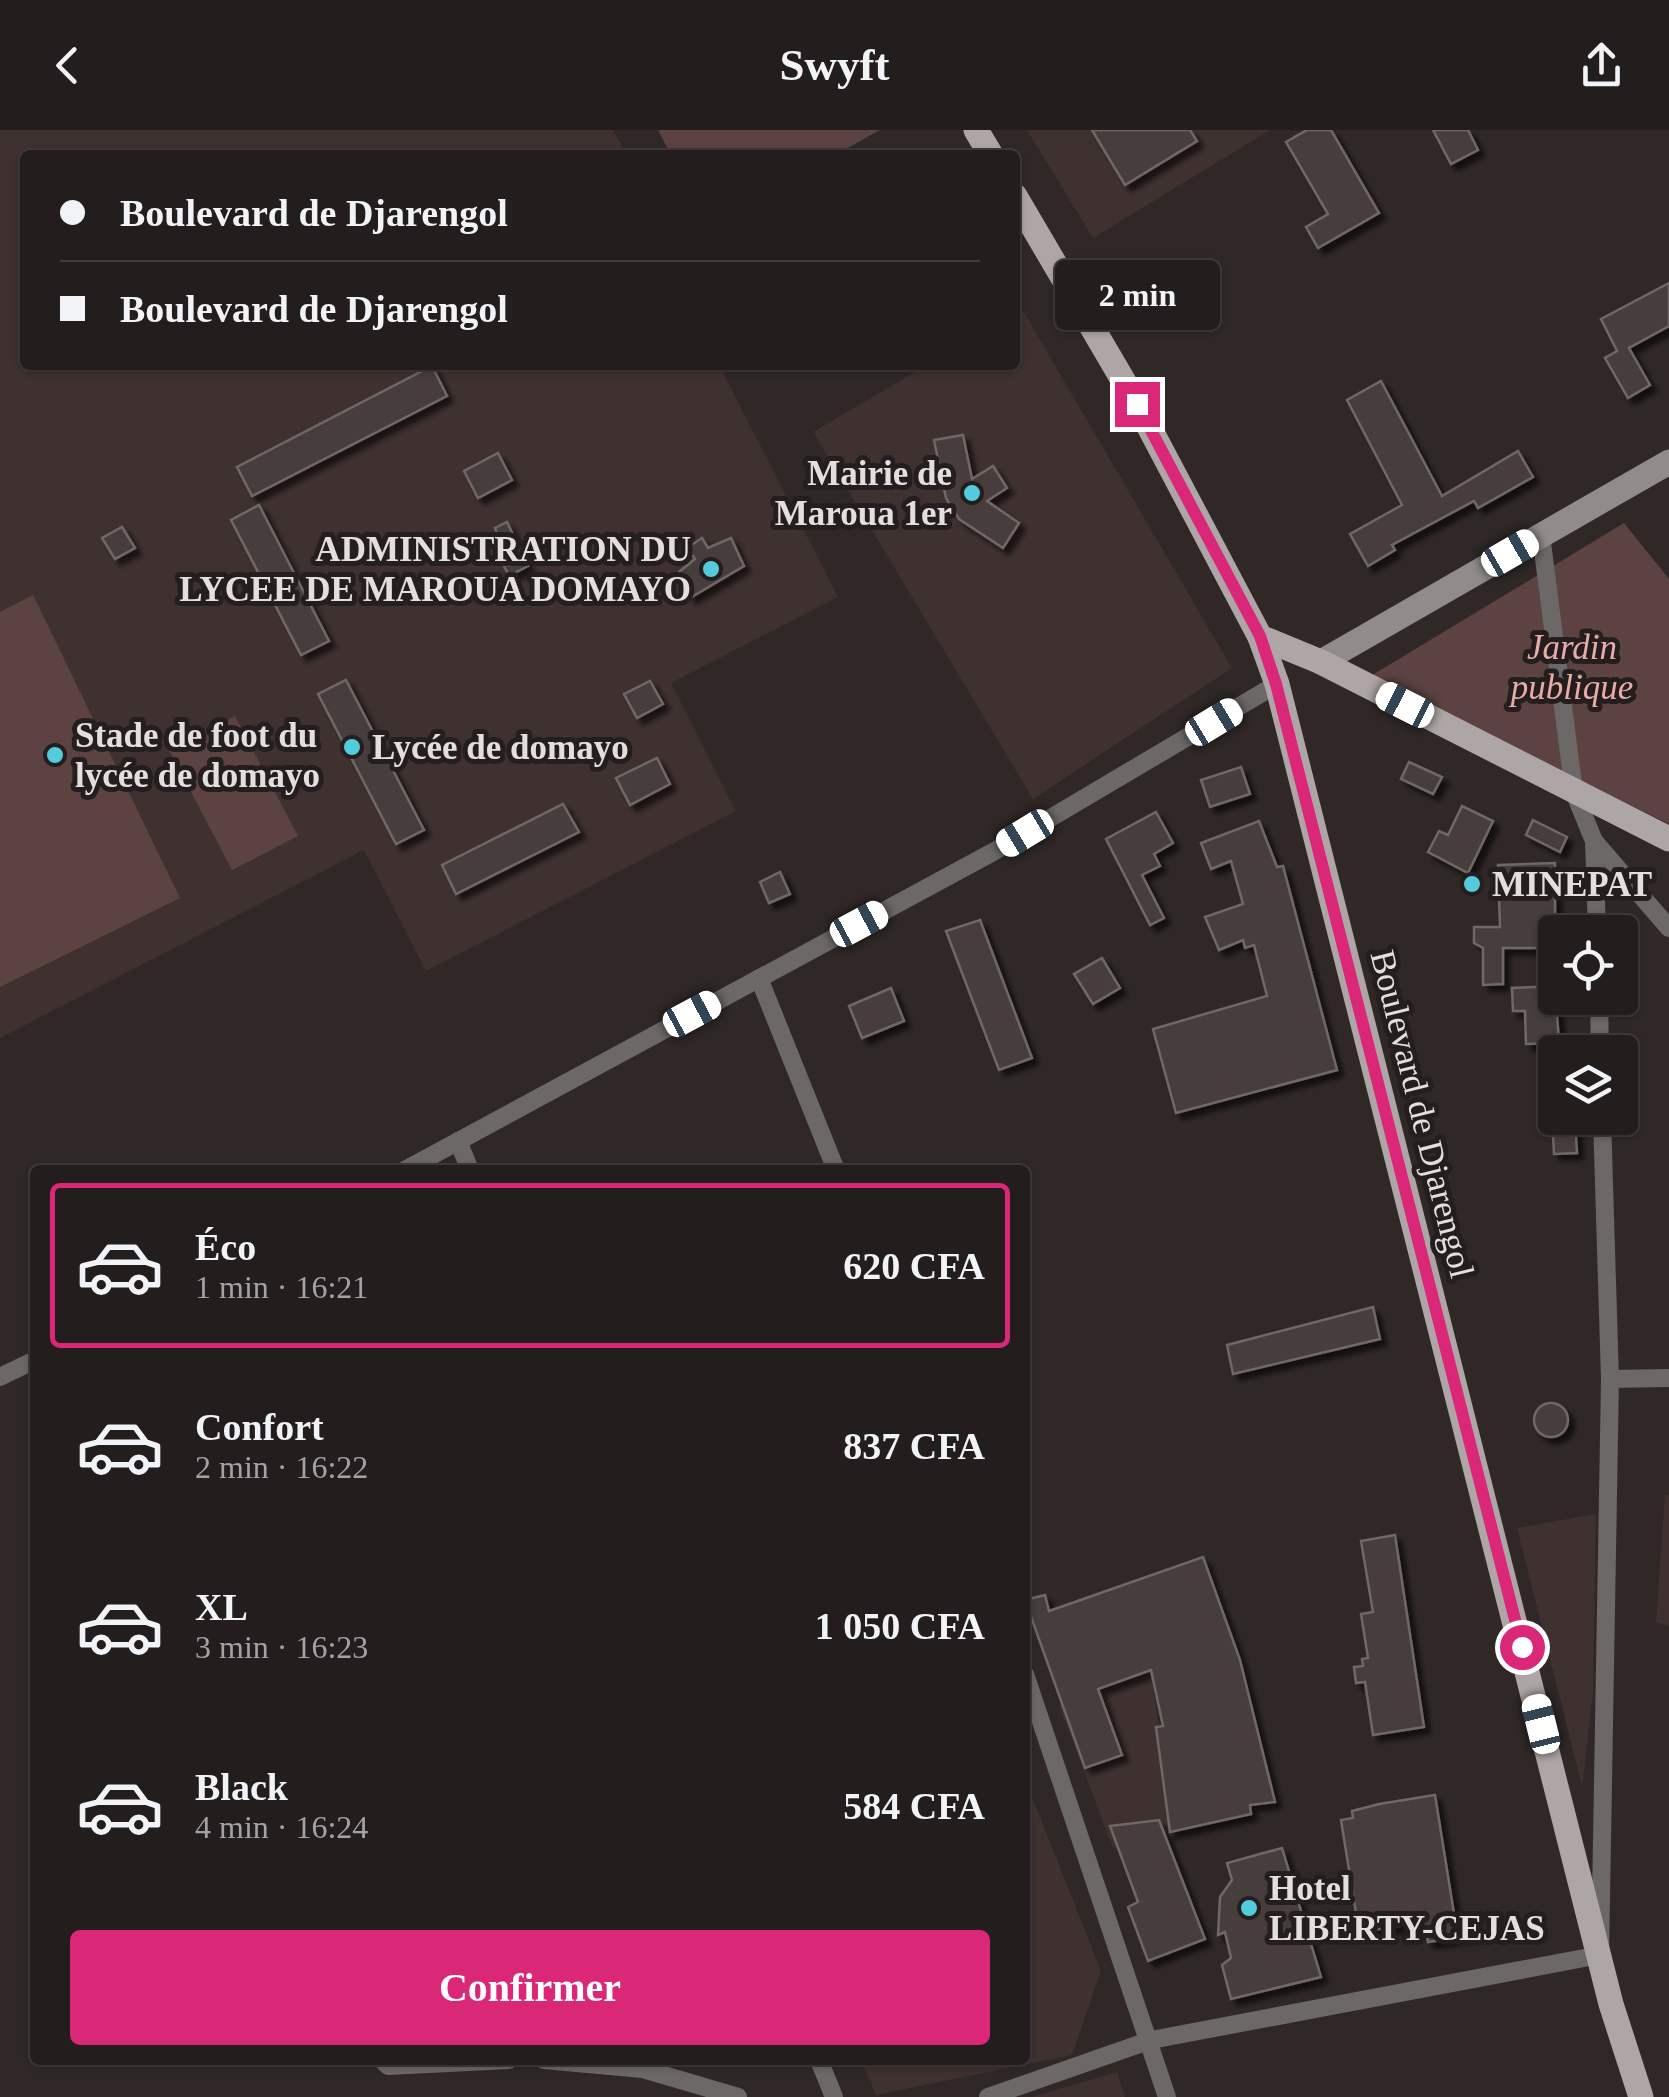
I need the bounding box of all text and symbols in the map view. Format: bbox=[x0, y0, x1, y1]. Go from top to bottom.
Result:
icon: back bbox=[40, 38, 95, 93]
icon: share bbox=[1574, 38, 1629, 93]
text: Swyft bbox=[780, 40, 890, 90]
text: Boulevard de Djarengol bbox=[120, 192, 508, 234]
callout: 2 min bbox=[1054, 259, 1220, 329]
text: 2 min bbox=[1099, 277, 1176, 313]
text: Boulevard de Djarengol bbox=[120, 288, 508, 330]
route end bbox=[1115, 382, 1160, 427]
place label: Mairie de Maroua 1er bbox=[775, 454, 952, 533]
marker: Mairie de Maroua 1er bbox=[961, 482, 983, 504]
car bbox=[1477, 525, 1543, 581]
place label: ADMINISTRATION DU LYCEE DE MAROUA DOMAYO bbox=[179, 530, 691, 609]
marker: ADMINISTRATION DU LYCEE DE MAROUA DOMAYO bbox=[700, 558, 722, 580]
park label: Jardin publique bbox=[1508, 628, 1633, 707]
car bbox=[1371, 678, 1439, 732]
car bbox=[1181, 694, 1247, 750]
place label: Stade de foot du lycée de domayo bbox=[75, 716, 320, 795]
place label: Lycée de domayo bbox=[372, 728, 629, 767]
marker: Lycée de domayo bbox=[341, 736, 363, 758]
marker: Stade de foot du lycée de domayo bbox=[44, 744, 66, 766]
car bbox=[992, 805, 1058, 861]
place label: MINEPAT bbox=[1492, 865, 1652, 904]
marker: MINEPAT bbox=[1461, 873, 1483, 895]
car bbox=[825, 897, 893, 951]
map controls bbox=[1538, 915, 1638, 1135]
button: locate bbox=[1538, 915, 1638, 1015]
street label: Boulevard de Djarengol bbox=[1362, 946, 1482, 1282]
car bbox=[658, 987, 726, 1041]
button: layers bbox=[1538, 1035, 1638, 1135]
icon: car bbox=[75, 1221, 165, 1311]
text: Éco bbox=[195, 1226, 256, 1268]
text: 620 CFA bbox=[843, 1245, 985, 1287]
text: 1 min · 16:21 bbox=[195, 1269, 368, 1305]
icon: car bbox=[75, 1401, 165, 1491]
text: Confort bbox=[195, 1406, 324, 1448]
text: 837 CFA bbox=[843, 1425, 985, 1467]
text: 2 min · 16:22 bbox=[195, 1449, 368, 1485]
icon: car bbox=[75, 1581, 165, 1671]
text: XL bbox=[195, 1586, 248, 1628]
text: 1 050 CFA bbox=[815, 1605, 985, 1647]
route start bbox=[1500, 1625, 1545, 1670]
text: 3 min · 16:23 bbox=[195, 1629, 368, 1665]
car bbox=[1519, 1691, 1563, 1757]
icon: car bbox=[75, 1761, 165, 1851]
text: Black bbox=[195, 1766, 288, 1808]
text: 584 CFA bbox=[843, 1785, 985, 1827]
text: 4 min · 16:24 bbox=[195, 1809, 368, 1845]
place label: Hotel LIBERTY-CEJAS bbox=[1269, 1869, 1545, 1948]
marker: Hotel LIBERTY-CEJAS bbox=[1238, 1897, 1260, 1919]
button: Confirmer bbox=[70, 1930, 990, 2045]

